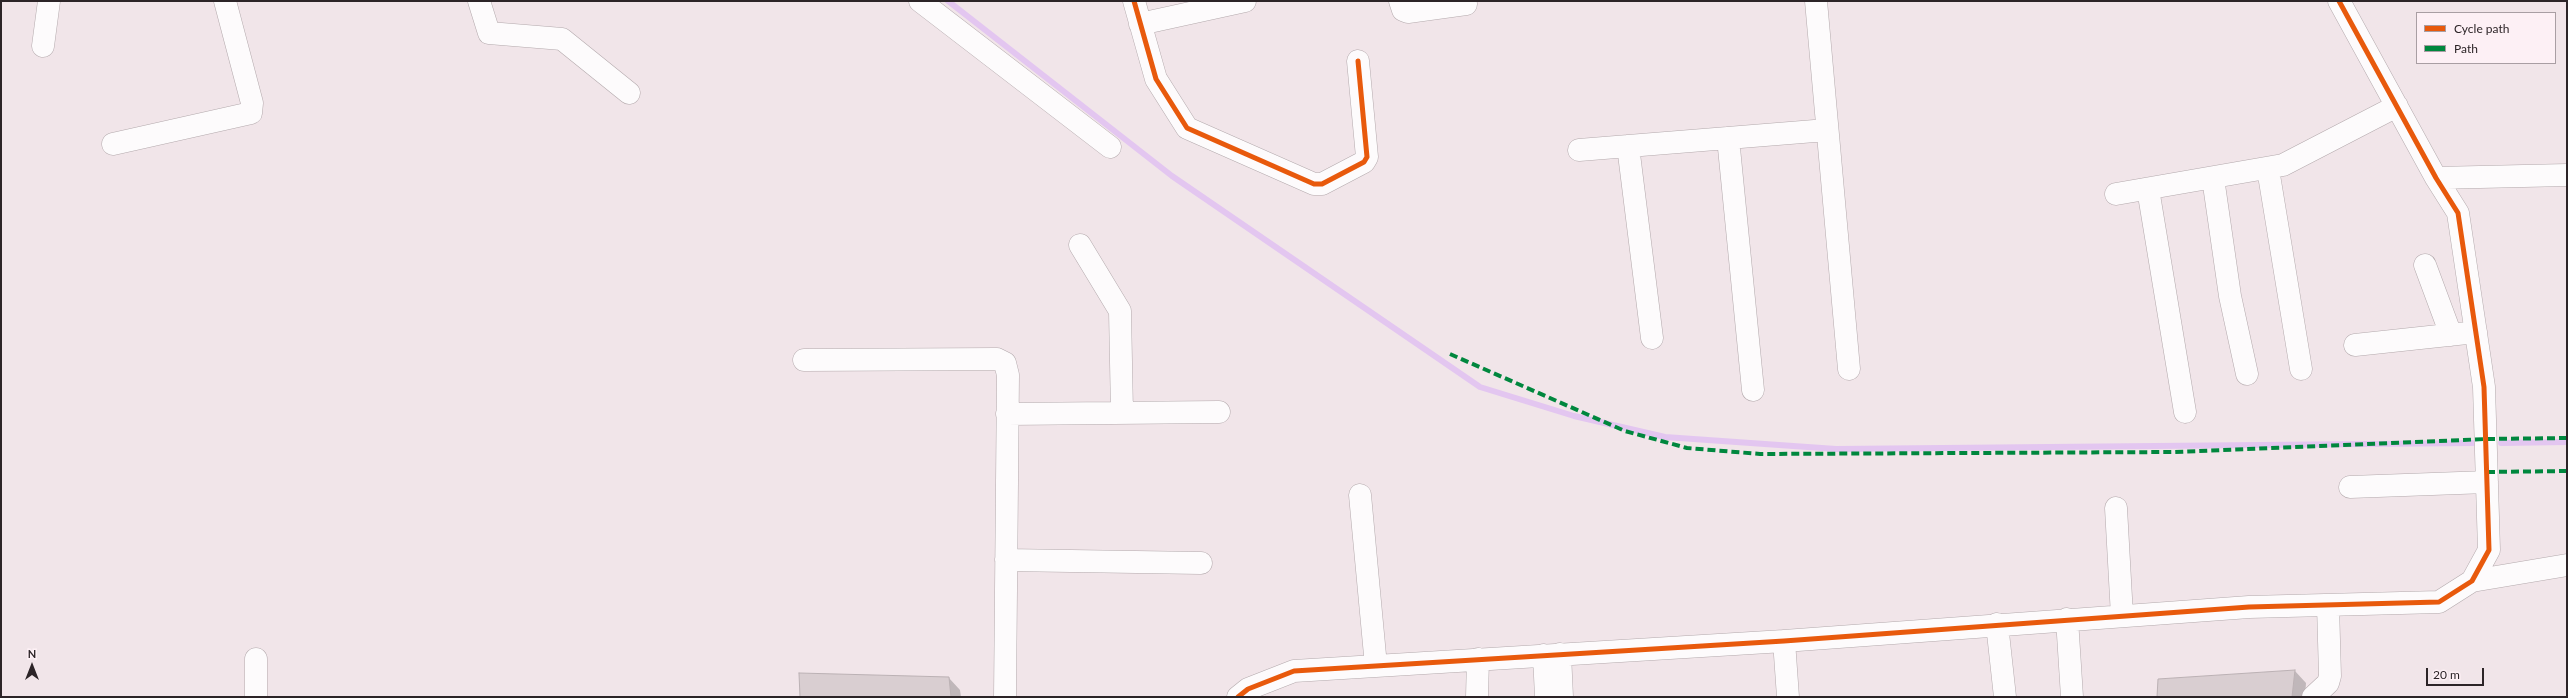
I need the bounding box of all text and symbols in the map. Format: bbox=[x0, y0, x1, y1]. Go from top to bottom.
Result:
legend bbox=[2416, 12, 2556, 64]
text: Cycle path bbox=[2454, 21, 2509, 36]
text: Path bbox=[2454, 41, 2478, 56]
north arrow bbox=[12, 646, 52, 686]
text: N bbox=[28, 647, 36, 660]
scale bar bbox=[2428, 660, 2486, 686]
text: 20 m bbox=[2433, 667, 2460, 682]

